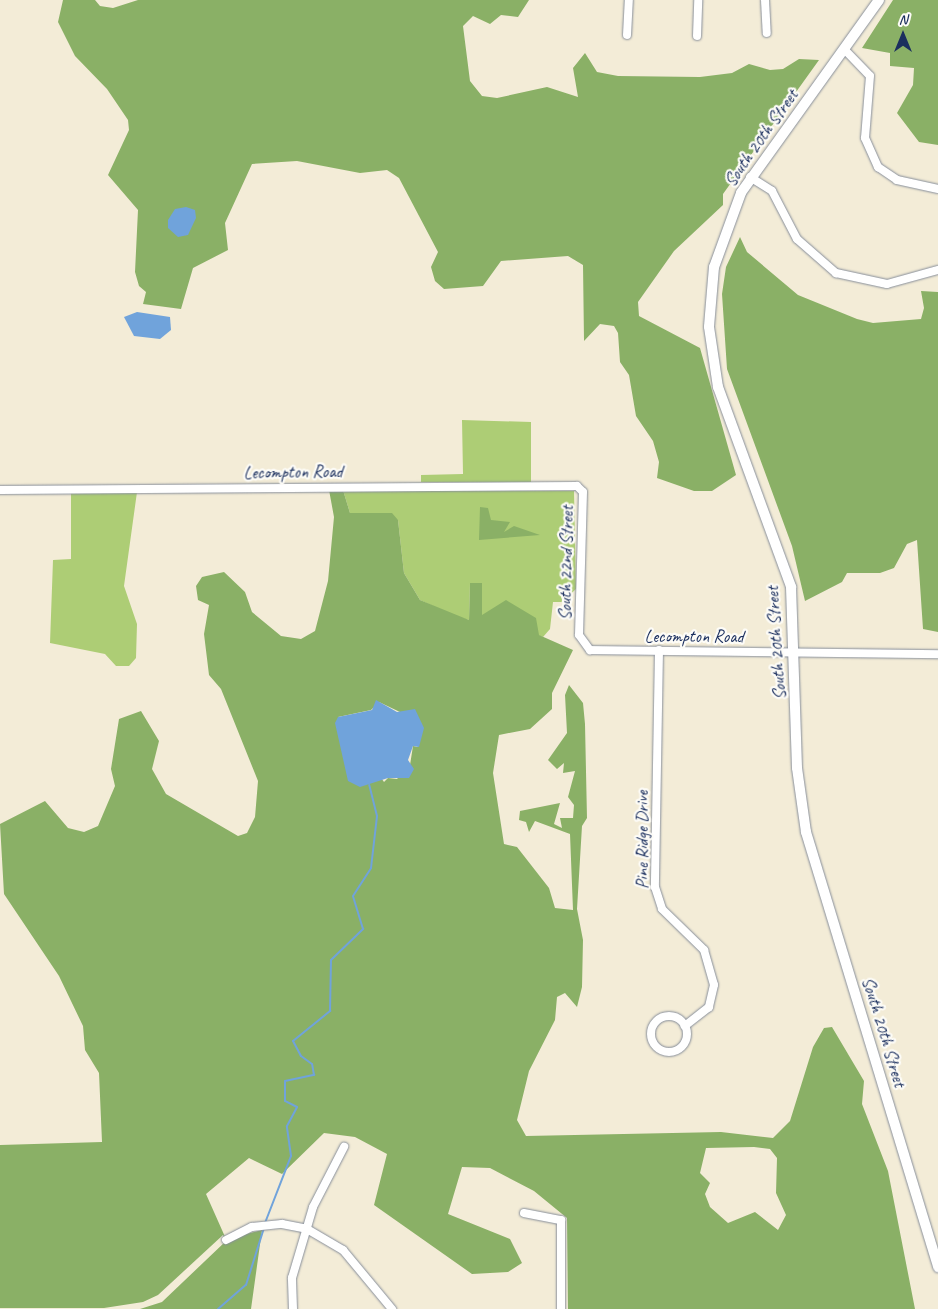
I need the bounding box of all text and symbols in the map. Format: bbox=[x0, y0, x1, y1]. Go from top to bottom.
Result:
north arrow bbox=[878, 10, 928, 60]
text: N bbox=[899, 11, 907, 28]
street label: South 20th Street bbox=[719, 85, 803, 191]
street label: Lecompton Road bbox=[243, 460, 343, 484]
street label: South 22nd Street bbox=[554, 505, 578, 621]
street label: South 20th Street bbox=[761, 585, 791, 701]
street label: Lecompton Road bbox=[645, 625, 743, 647]
street label: Pine Ridge Drive bbox=[631, 790, 653, 890]
street label: South 20th Street bbox=[857, 974, 911, 1090]

